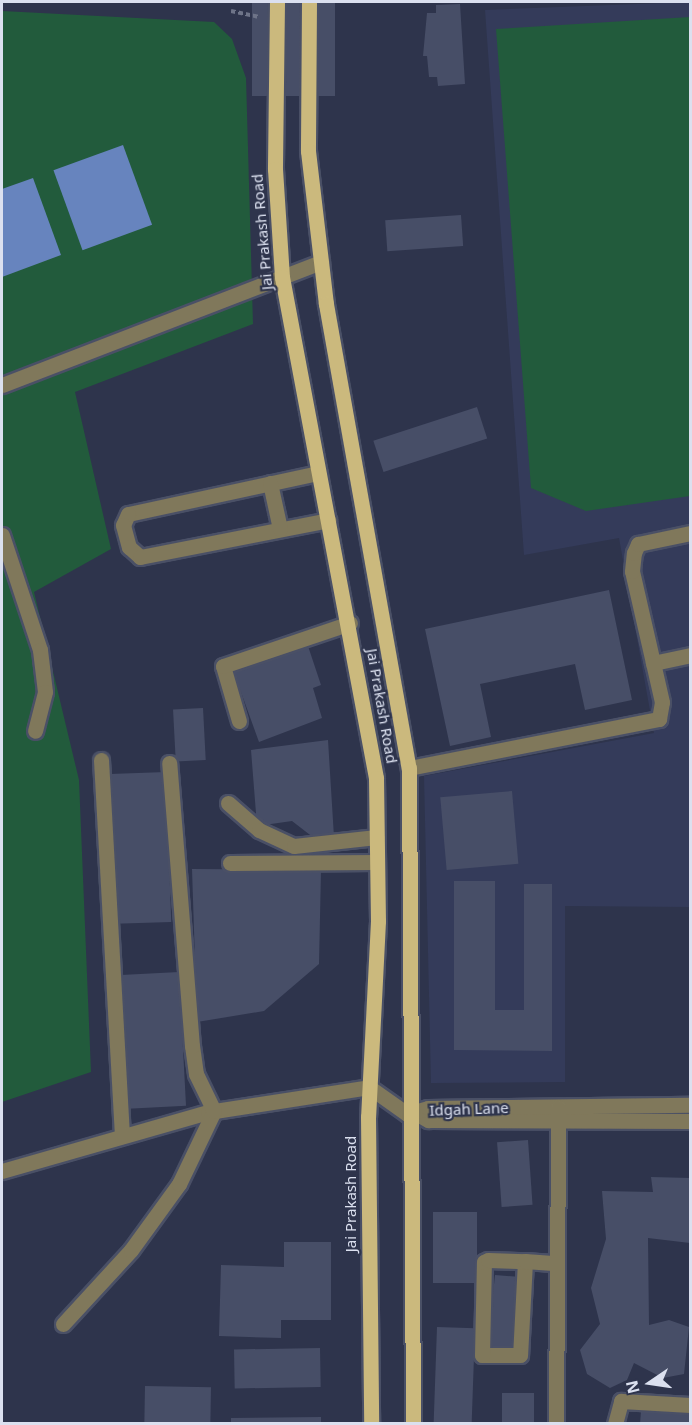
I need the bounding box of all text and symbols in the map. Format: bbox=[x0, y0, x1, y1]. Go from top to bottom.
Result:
street label: Jai Prakash Road bbox=[248, 173, 276, 291]
street label: Jai Prakash Road bbox=[363, 647, 401, 765]
street label: Idgah Lane bbox=[429, 1099, 509, 1119]
street label: Jai Prakash Road bbox=[342, 1136, 360, 1252]
north arrow bbox=[620, 1353, 680, 1413]
text: N bbox=[620, 1378, 645, 1396]

